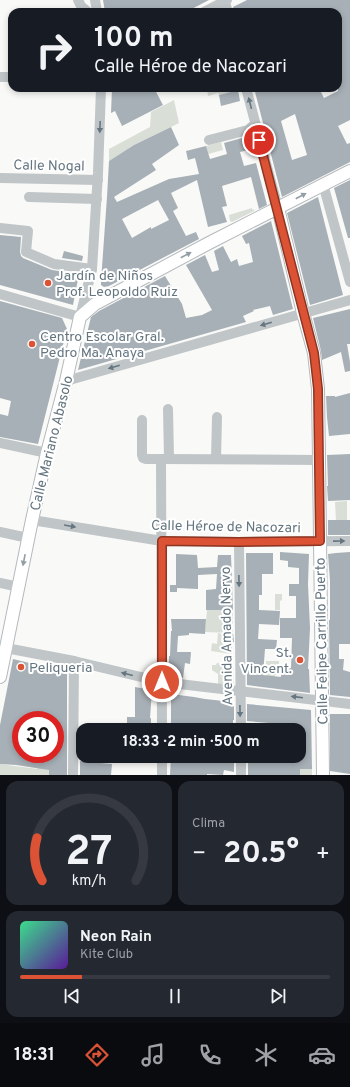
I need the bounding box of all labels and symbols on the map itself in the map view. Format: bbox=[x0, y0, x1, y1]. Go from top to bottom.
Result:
one-way arrow bbox=[247, 96, 253, 108]
one-way arrow bbox=[97, 121, 103, 134]
pin bbox=[242, 123, 276, 157]
street label: Calle Nogal bbox=[13, 157, 85, 176]
one-way arrow bbox=[296, 192, 307, 199]
one-way arrow bbox=[180, 252, 192, 258]
place label: Jardín de Niños Prof. Leopoldo Ruiz bbox=[56, 268, 178, 301]
marker: Jardín de Niños Prof. Leopoldo Ruiz bbox=[43, 278, 53, 288]
one-way arrow bbox=[260, 321, 272, 327]
place label: Centro Escolar Gral. Pedro Ma. Anaya bbox=[40, 329, 164, 362]
marker: Centro Escolar Gral. Pedro Ma. Anaya bbox=[27, 339, 37, 349]
one-way arrow bbox=[108, 364, 120, 370]
street label: Calle Mariano Abasolo bbox=[27, 374, 78, 513]
street label: Calle Héroe de Nacozari bbox=[151, 518, 301, 537]
one-way arrow bbox=[64, 523, 76, 529]
one-way arrow bbox=[333, 538, 346, 544]
one-way arrow bbox=[20, 553, 26, 566]
street label: Calle Felipe Carrillo Puerto bbox=[313, 557, 332, 725]
street label: Avenida Amado Nervo bbox=[218, 566, 237, 706]
one-way arrow bbox=[236, 575, 242, 588]
place label: St. Vincent. bbox=[241, 645, 292, 678]
marker: St. Vincent. bbox=[295, 655, 305, 665]
place label: Peliqueria bbox=[29, 660, 92, 677]
position arrow bbox=[141, 661, 183, 703]
marker: Peliqueria bbox=[16, 662, 26, 672]
one-way arrow bbox=[121, 670, 133, 676]
one-way arrow bbox=[291, 694, 303, 701]
one-way arrow bbox=[237, 705, 243, 718]
speed limit sign: 30 bbox=[12, 711, 64, 763]

